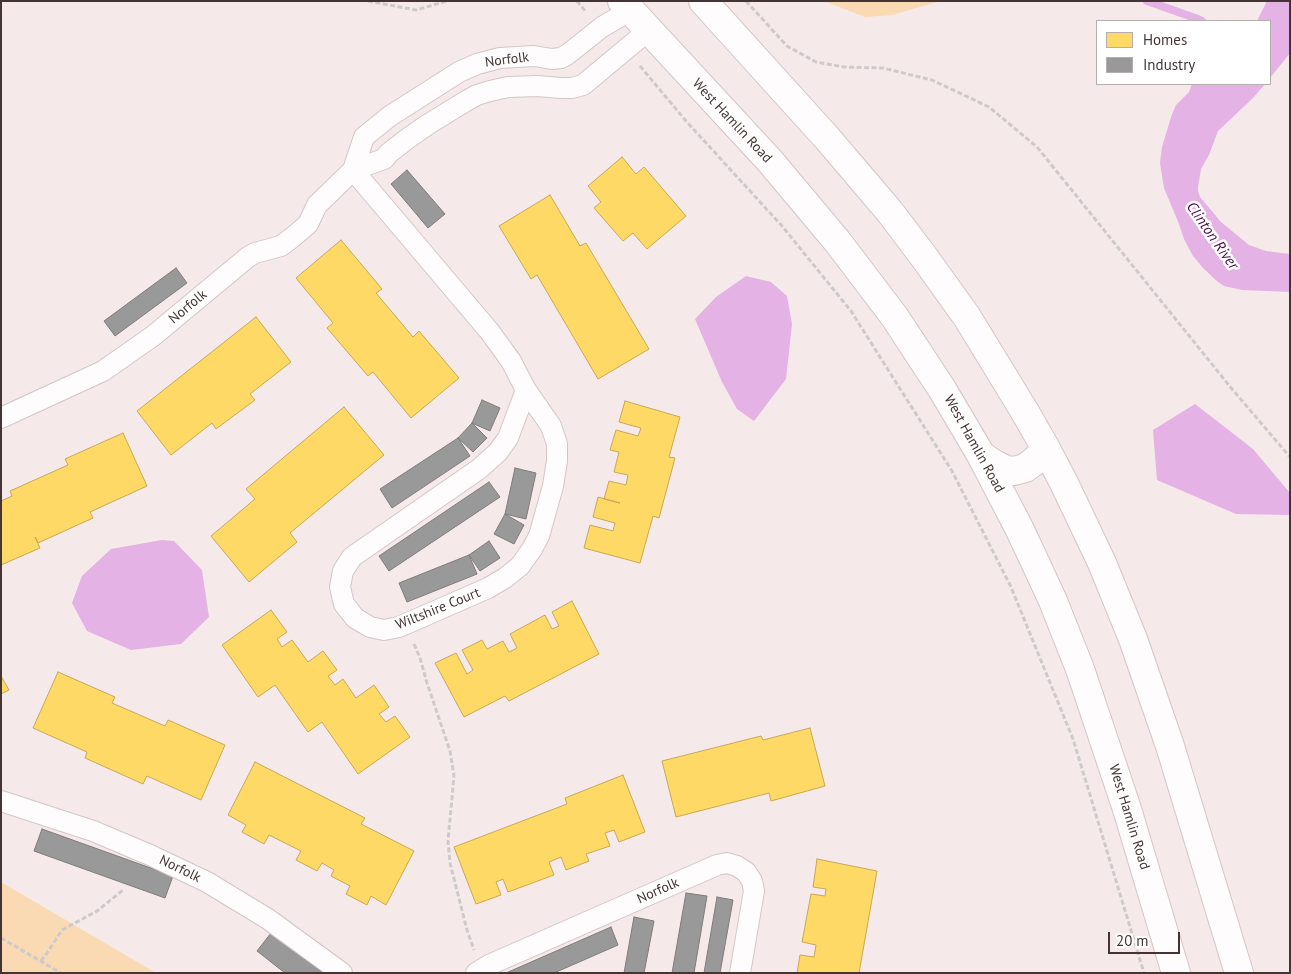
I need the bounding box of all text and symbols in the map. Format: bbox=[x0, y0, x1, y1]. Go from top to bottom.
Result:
legend bbox=[1096, 20, 1271, 85]
text: Homes bbox=[1143, 30, 1187, 49]
street label: Norfolk bbox=[484, 49, 530, 71]
text: Industry bbox=[1143, 55, 1195, 74]
street label: West Hamlin Road bbox=[689, 75, 775, 167]
water label: Clinton River bbox=[1182, 199, 1242, 273]
street label: Norfolk bbox=[166, 286, 210, 328]
street label: West Hamlin Road bbox=[940, 392, 1008, 496]
street label: Wiltshire Court bbox=[393, 584, 483, 634]
street label: West Hamlin Road bbox=[1105, 762, 1153, 872]
street label: Norfolk bbox=[156, 852, 204, 886]
street label: Norfolk bbox=[634, 874, 682, 908]
scale bar bbox=[1111, 922, 1184, 954]
text: 20 m bbox=[1116, 931, 1149, 950]

